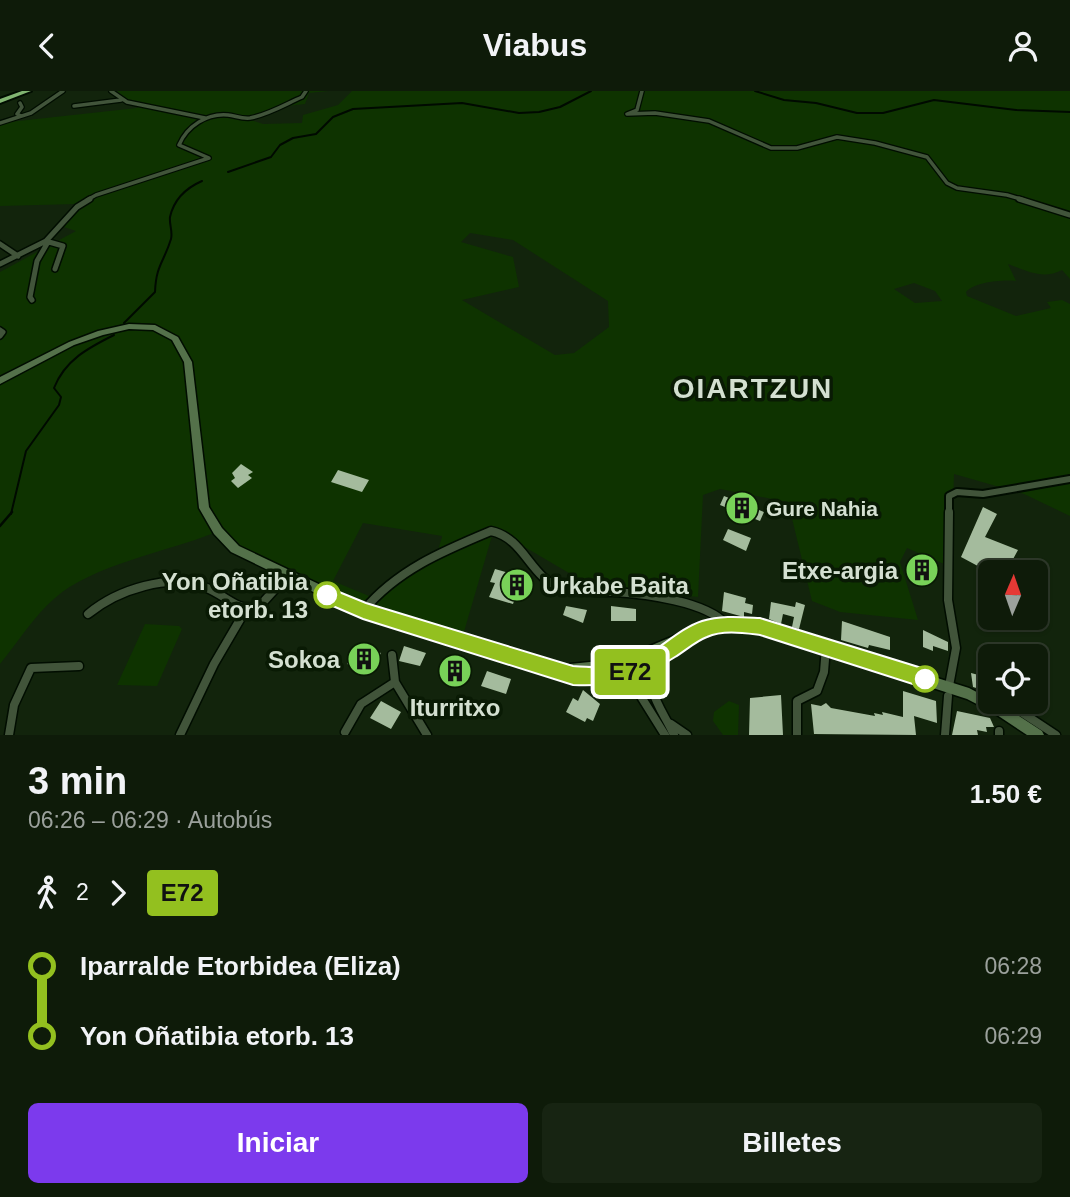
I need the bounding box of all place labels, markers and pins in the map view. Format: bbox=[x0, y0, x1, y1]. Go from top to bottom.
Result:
building icon: Gure Nahia bbox=[723, 489, 761, 527]
place label: Gure Nahia bbox=[766, 497, 878, 520]
building icon: Etxe-argia bbox=[903, 551, 941, 589]
place label: Etxe-argia bbox=[782, 557, 899, 584]
building icon: Urkabe Baita bbox=[498, 566, 536, 604]
place label: Yon Oñatibia etorb. 13 bbox=[162, 568, 309, 623]
place label: Urkabe Baita bbox=[542, 572, 689, 599]
marker: Yon Oñatibia etorb. 13 bbox=[314, 582, 340, 608]
building icon: Sokoa bbox=[345, 640, 383, 678]
place label: Sokoa bbox=[268, 646, 341, 673]
building icon: Iturritxo bbox=[436, 652, 474, 690]
unlabelled marker bbox=[912, 666, 938, 692]
place label: Iturritxo bbox=[410, 694, 500, 721]

